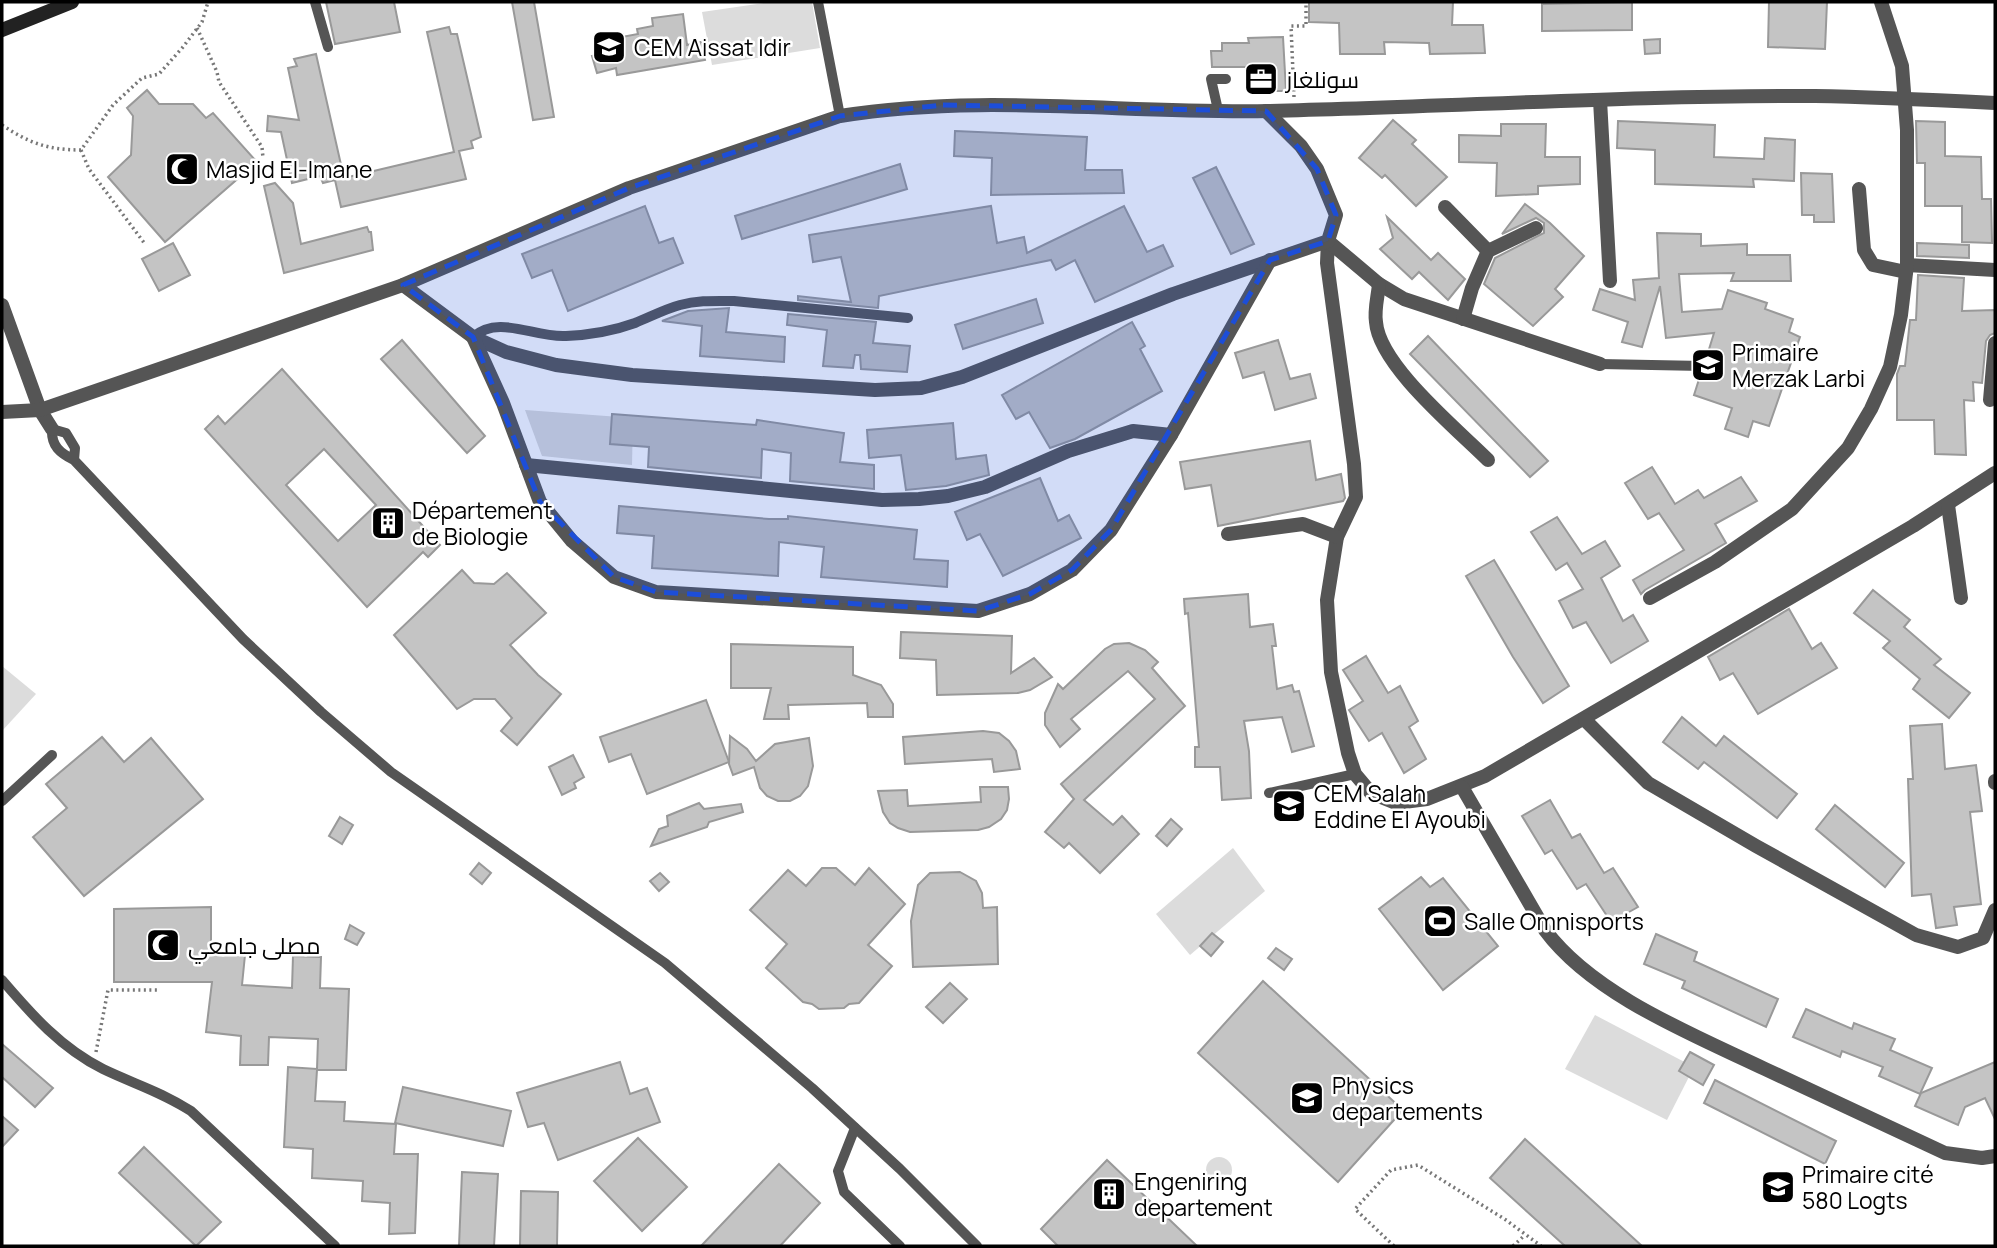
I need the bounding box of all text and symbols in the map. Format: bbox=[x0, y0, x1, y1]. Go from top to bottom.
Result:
school or university icon: CEM Aissat Idir bbox=[590, 28, 628, 66]
place label: CEM Aissat Idir bbox=[634, 31, 791, 63]
office icon: سونلغاز bbox=[1242, 60, 1280, 98]
place label: سونلغاز bbox=[1284, 63, 1359, 95]
mosque icon: Masjid El-Imane bbox=[163, 150, 201, 188]
place label: Masjid El-Imane bbox=[206, 153, 372, 185]
place label: Primaire Merzak Larbi bbox=[1732, 336, 1865, 394]
school or university icon: Primaire Merzak Larbi bbox=[1689, 346, 1727, 384]
place label: Département de Biologie bbox=[412, 494, 552, 552]
building icon: Département de Biologie bbox=[369, 504, 407, 542]
place label: CEM Salah Eddine El Ayoubi bbox=[1314, 777, 1486, 835]
school or university icon: CEM Salah Eddine El Ayoubi bbox=[1270, 787, 1308, 825]
sports icon: Salle Omnisports bbox=[1421, 902, 1459, 940]
place label: Salle Omnisports bbox=[1464, 905, 1644, 937]
mosque icon: مصلى جامعي bbox=[144, 926, 182, 964]
place label: مصلى جامعي bbox=[188, 929, 320, 964]
place label: Physics departements bbox=[1332, 1069, 1483, 1127]
school or university icon: Physics departements bbox=[1288, 1079, 1326, 1117]
place label: Primaire cité 580 Logts bbox=[1802, 1158, 1934, 1216]
place label: Engeniring departement bbox=[1134, 1165, 1273, 1223]
school or university icon: Primaire cité 580 Logts bbox=[1759, 1168, 1797, 1206]
building icon: Engeniring departement bbox=[1090, 1175, 1128, 1213]

